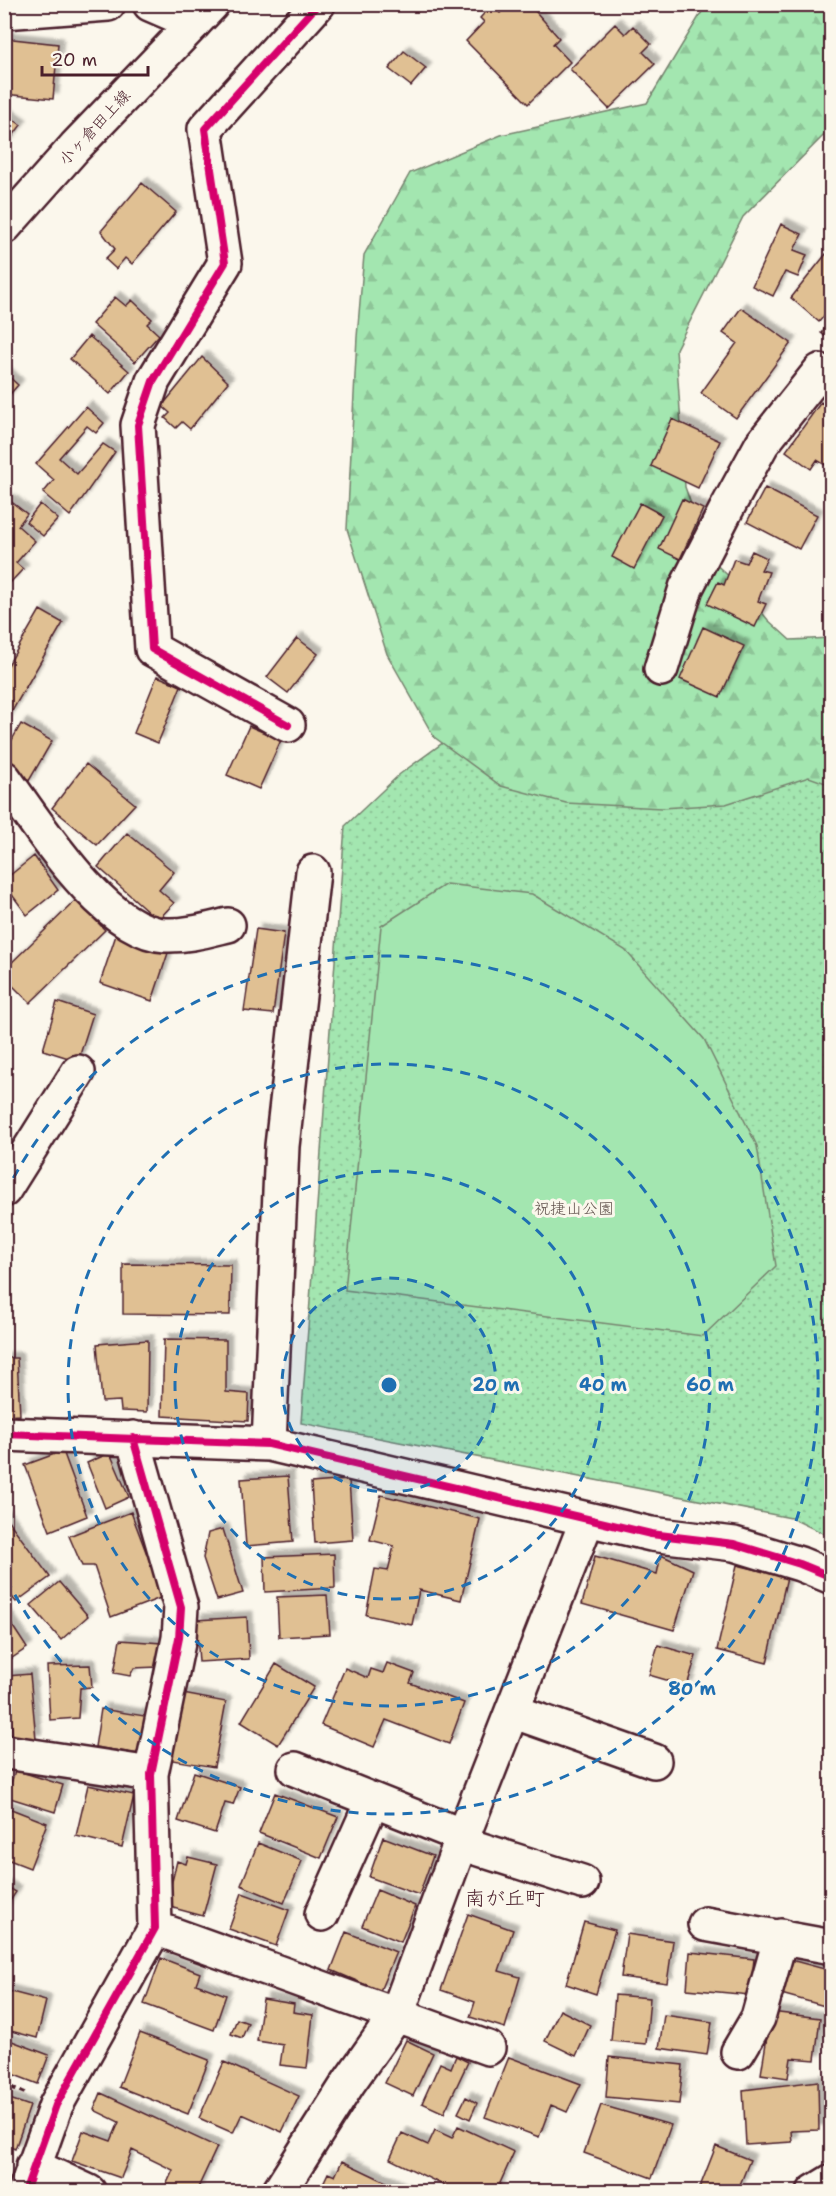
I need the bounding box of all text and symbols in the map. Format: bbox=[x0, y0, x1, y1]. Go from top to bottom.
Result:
scale bar bbox=[42, 39, 148, 77]
text: 20 m bbox=[51, 48, 97, 72]
street label: 小ヶ倉田上線 bbox=[54, 85, 135, 170]
park label: 祝捷山公園 bbox=[534, 1198, 614, 1219]
text: 20 m bbox=[472, 1373, 520, 1397]
text: 40 m bbox=[579, 1373, 627, 1397]
text: 60 m bbox=[686, 1373, 734, 1397]
centre of rings bbox=[379, 1375, 399, 1395]
text: 80 m bbox=[668, 1677, 716, 1701]
district label: 南が丘町 bbox=[465, 1885, 545, 1911]

